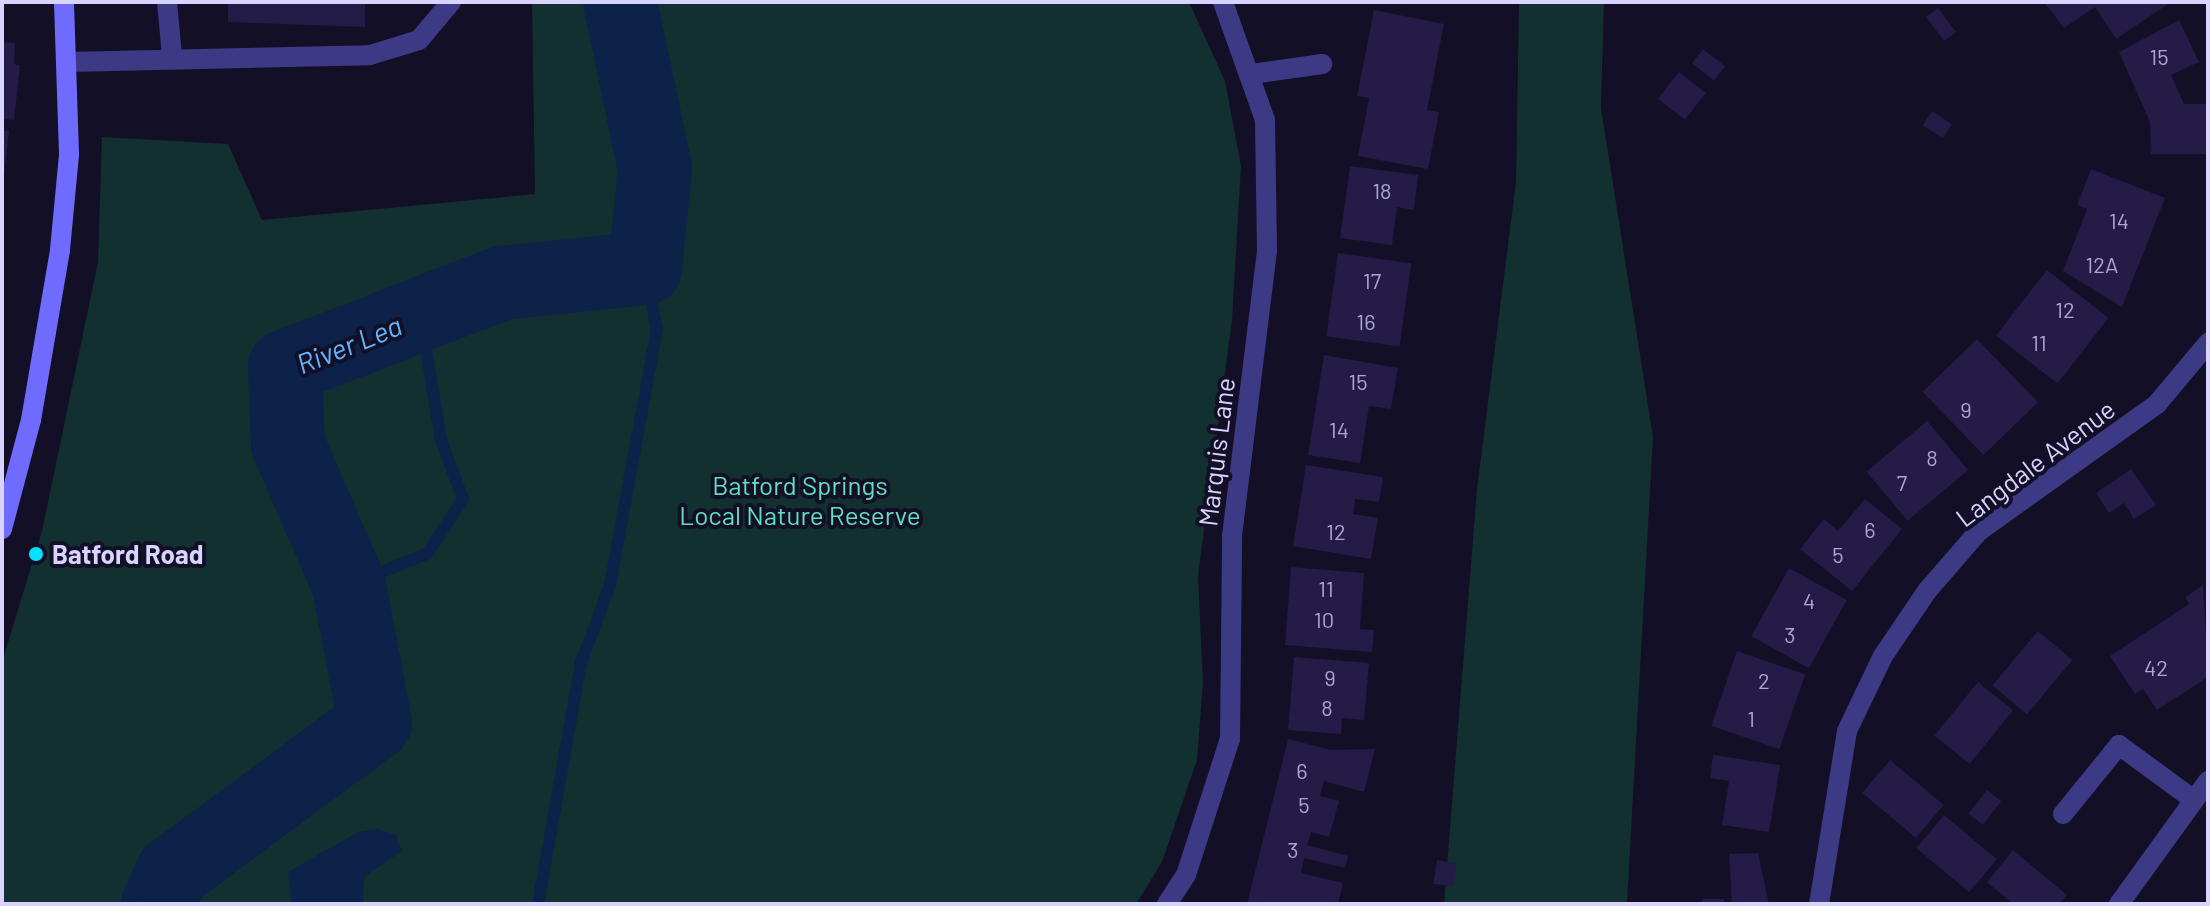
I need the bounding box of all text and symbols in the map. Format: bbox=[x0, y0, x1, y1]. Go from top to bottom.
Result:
house number: 15 bbox=[2149, 44, 2169, 70]
house number: 18 bbox=[1372, 178, 1392, 204]
house number: 14 bbox=[2109, 208, 2129, 234]
house number: 12A bbox=[2086, 252, 2118, 278]
house number: 17 bbox=[1363, 268, 1381, 294]
house number: 12 bbox=[2055, 297, 2075, 323]
water label: River Lea bbox=[291, 308, 407, 380]
house number: 16 bbox=[1356, 309, 1376, 335]
house number: 11 bbox=[2031, 330, 2047, 356]
house number: 15 bbox=[1348, 369, 1368, 395]
street label: Marquis Lane bbox=[1191, 376, 1241, 528]
street label: Langdale Avenue bbox=[1949, 393, 2121, 533]
house number: 9 bbox=[1960, 397, 1972, 423]
house number: 14 bbox=[1329, 417, 1349, 443]
house number: 8 bbox=[1926, 445, 1938, 471]
park label: Batford Springs Local Nature Reserve bbox=[679, 469, 921, 530]
house number: 7 bbox=[1897, 470, 1907, 496]
house number: 6 bbox=[1864, 517, 1876, 543]
house number: 12 bbox=[1326, 519, 1346, 545]
place label: Batford Road bbox=[52, 538, 203, 570]
house number: 5 bbox=[1832, 542, 1844, 568]
marker: Batford Road bbox=[27, 545, 45, 563]
house number: 11 bbox=[1318, 576, 1334, 602]
house number: 4 bbox=[1803, 588, 1815, 614]
house number: 10 bbox=[1314, 607, 1334, 633]
house number: 3 bbox=[1784, 622, 1796, 648]
house number: 42 bbox=[2144, 655, 2168, 681]
house number: 9 bbox=[1324, 665, 1336, 691]
house number: 2 bbox=[1758, 668, 1770, 694]
house number: 8 bbox=[1321, 695, 1333, 721]
house number: 1 bbox=[1747, 706, 1755, 732]
house number: 6 bbox=[1296, 758, 1308, 784]
house number: 5 bbox=[1298, 792, 1310, 818]
house number: 3 bbox=[1287, 837, 1299, 863]

